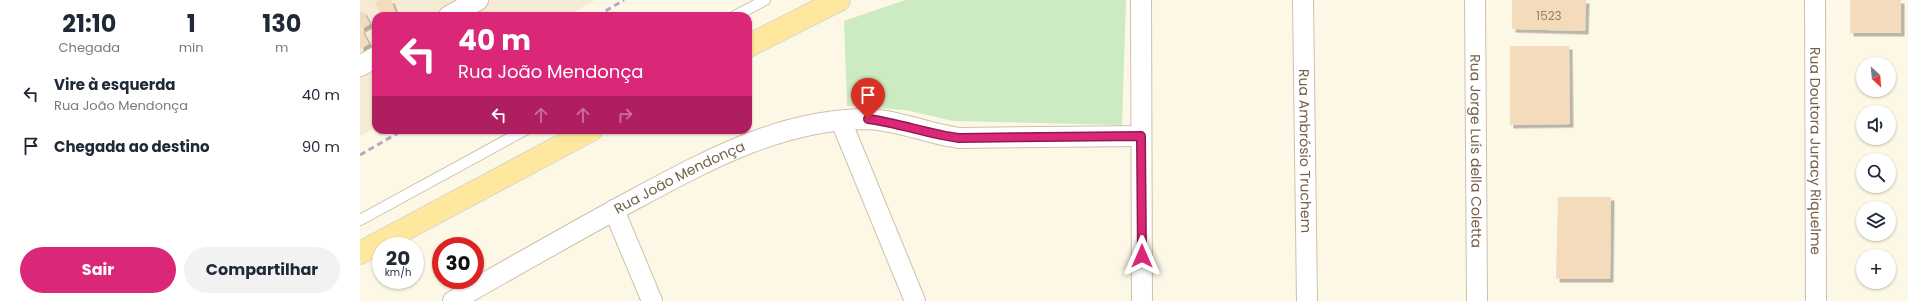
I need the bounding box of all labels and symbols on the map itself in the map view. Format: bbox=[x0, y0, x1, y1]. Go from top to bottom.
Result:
house number: 1523 bbox=[1536, 7, 1562, 24]
street label: Rua Doutora Juracy Riquelme bbox=[1805, 47, 1826, 255]
street label: Rua Jorge Luís della Coletta bbox=[1465, 54, 1487, 248]
north arrow bbox=[1856, 57, 1896, 97]
street label: Rua Ambrósio Truchem bbox=[1294, 69, 1316, 233]
pin bbox=[851, 78, 885, 119]
street label: Rua João Mendonça bbox=[610, 136, 748, 219]
position arrow bbox=[1121, 235, 1163, 277]
speed limit sign: 30 bbox=[432, 237, 484, 289]

